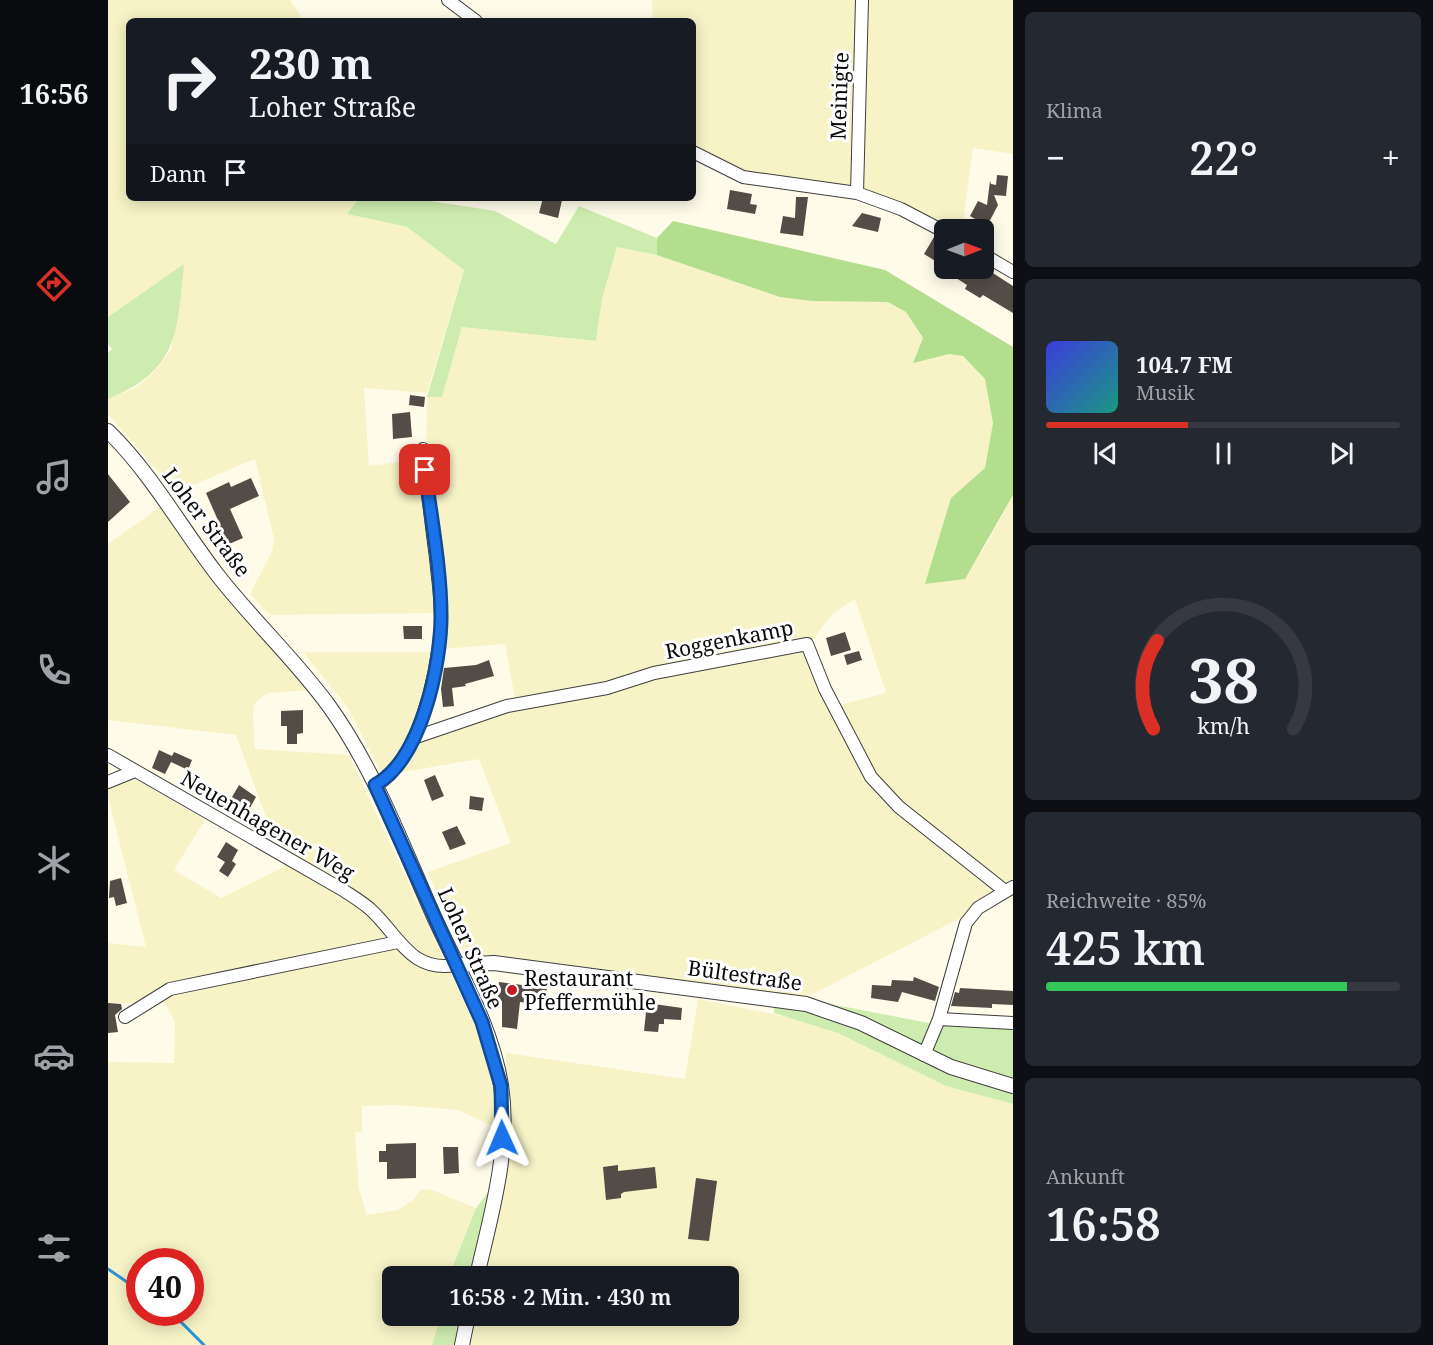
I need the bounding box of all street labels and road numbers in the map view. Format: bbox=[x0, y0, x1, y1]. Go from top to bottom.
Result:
street label: Meinigte bbox=[823, 52, 855, 140]
street label: Loher Straße bbox=[157, 462, 257, 582]
street label: Roggenkamp bbox=[662, 613, 796, 665]
street label: Neuenhagener Weg bbox=[176, 764, 361, 887]
street label: Loher Straße bbox=[432, 883, 510, 1013]
street label: Bültestraße bbox=[686, 953, 804, 997]

